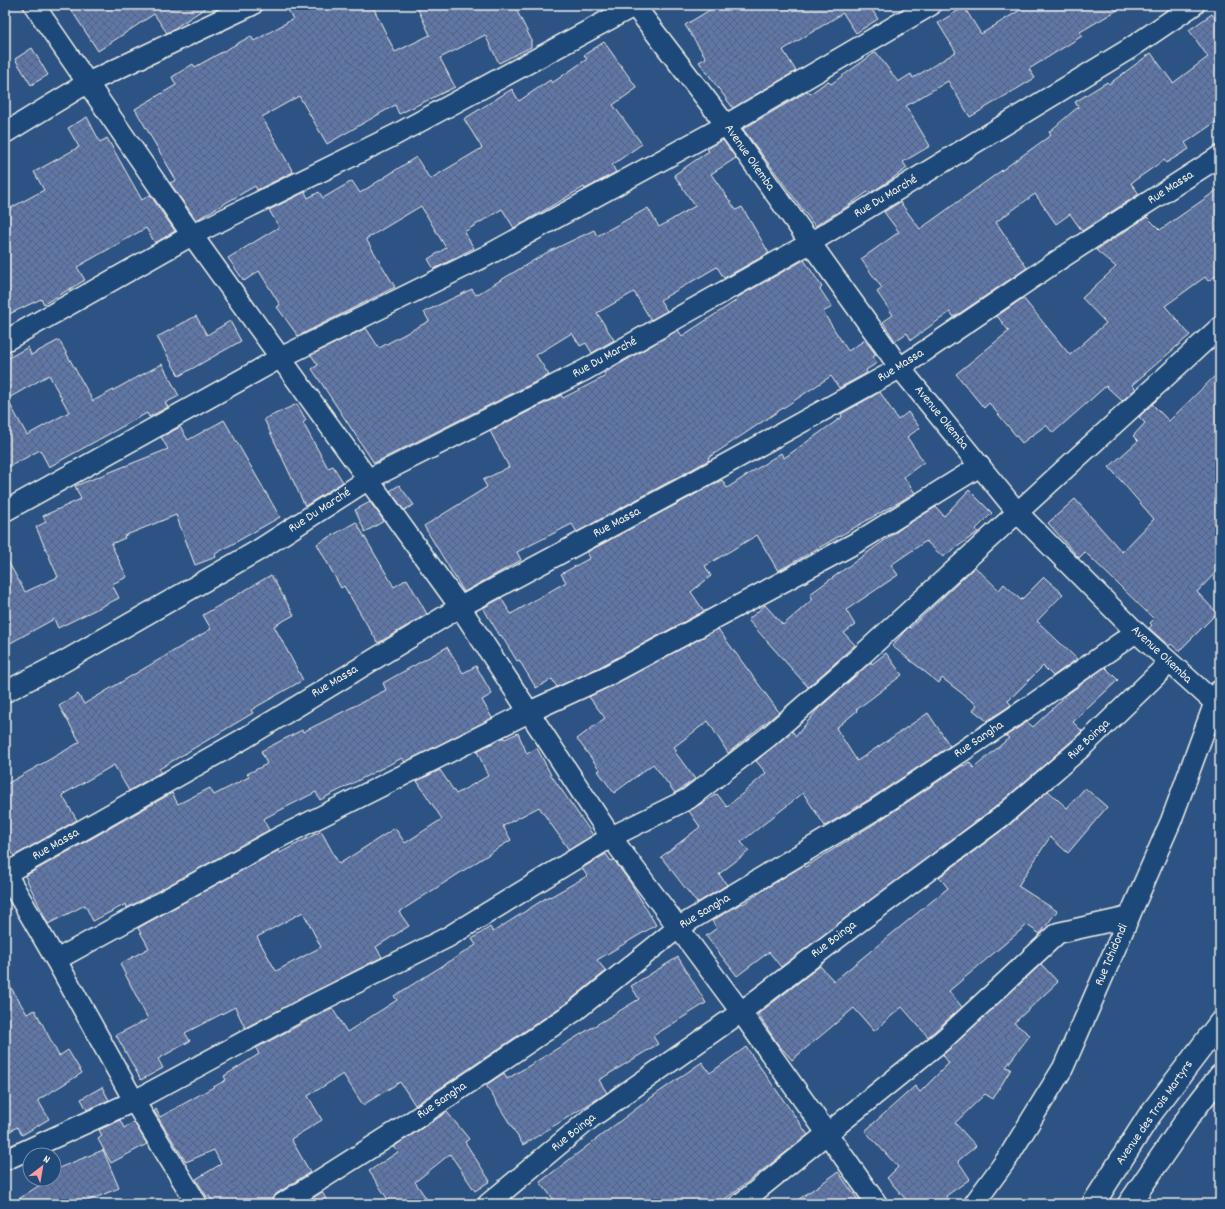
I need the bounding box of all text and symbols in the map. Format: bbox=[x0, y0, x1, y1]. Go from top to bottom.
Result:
street label: Avenue Okemba bbox=[719, 121, 780, 196]
street label: Rue Massa bbox=[1144, 166, 1198, 210]
street label: Rue Du Marché bbox=[851, 170, 922, 223]
street label: Rue Du Marché bbox=[569, 332, 641, 384]
street label: Rue Massa bbox=[874, 344, 929, 388]
street label: Avenue Okemba bbox=[909, 382, 973, 455]
street label: Rue Du Marché bbox=[285, 483, 355, 538]
street label: Rue Massa bbox=[590, 502, 645, 543]
street label: Avenue Okemba bbox=[1126, 622, 1197, 689]
street label: Rue Massa bbox=[308, 660, 363, 703]
street label: Rue Boinga bbox=[1063, 714, 1115, 765]
street label: Rue Sangha bbox=[950, 716, 1008, 764]
street label: Rue Massa bbox=[29, 823, 84, 866]
street label: Rue Sangha bbox=[676, 889, 735, 935]
street label: Rue Boinga bbox=[807, 916, 861, 963]
street label: Rue Tchidondi bbox=[1090, 920, 1134, 989]
street label: Avenue des Trois Martyrs bbox=[1112, 1057, 1198, 1169]
street label: Rue Sangha bbox=[413, 1077, 471, 1125]
street label: Rue Boinga bbox=[548, 1108, 601, 1157]
north arrow bbox=[22, 1147, 62, 1187]
text: N bbox=[40, 1152, 53, 1169]

